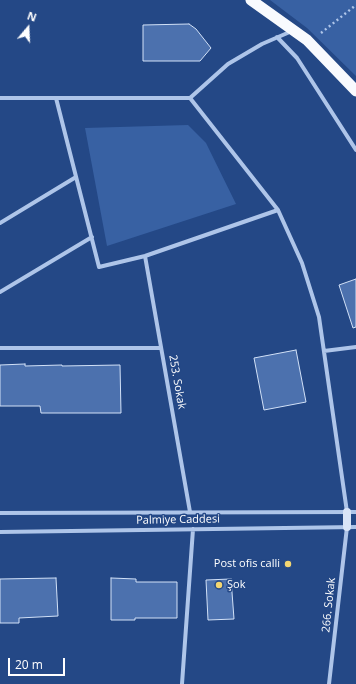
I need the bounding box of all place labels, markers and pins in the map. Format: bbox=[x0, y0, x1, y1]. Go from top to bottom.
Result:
place label: Post ofis calli bbox=[214, 557, 280, 571]
marker: Post ofis calli bbox=[283, 559, 293, 569]
place label: Şok bbox=[227, 578, 245, 592]
marker: Şok bbox=[214, 580, 224, 590]

